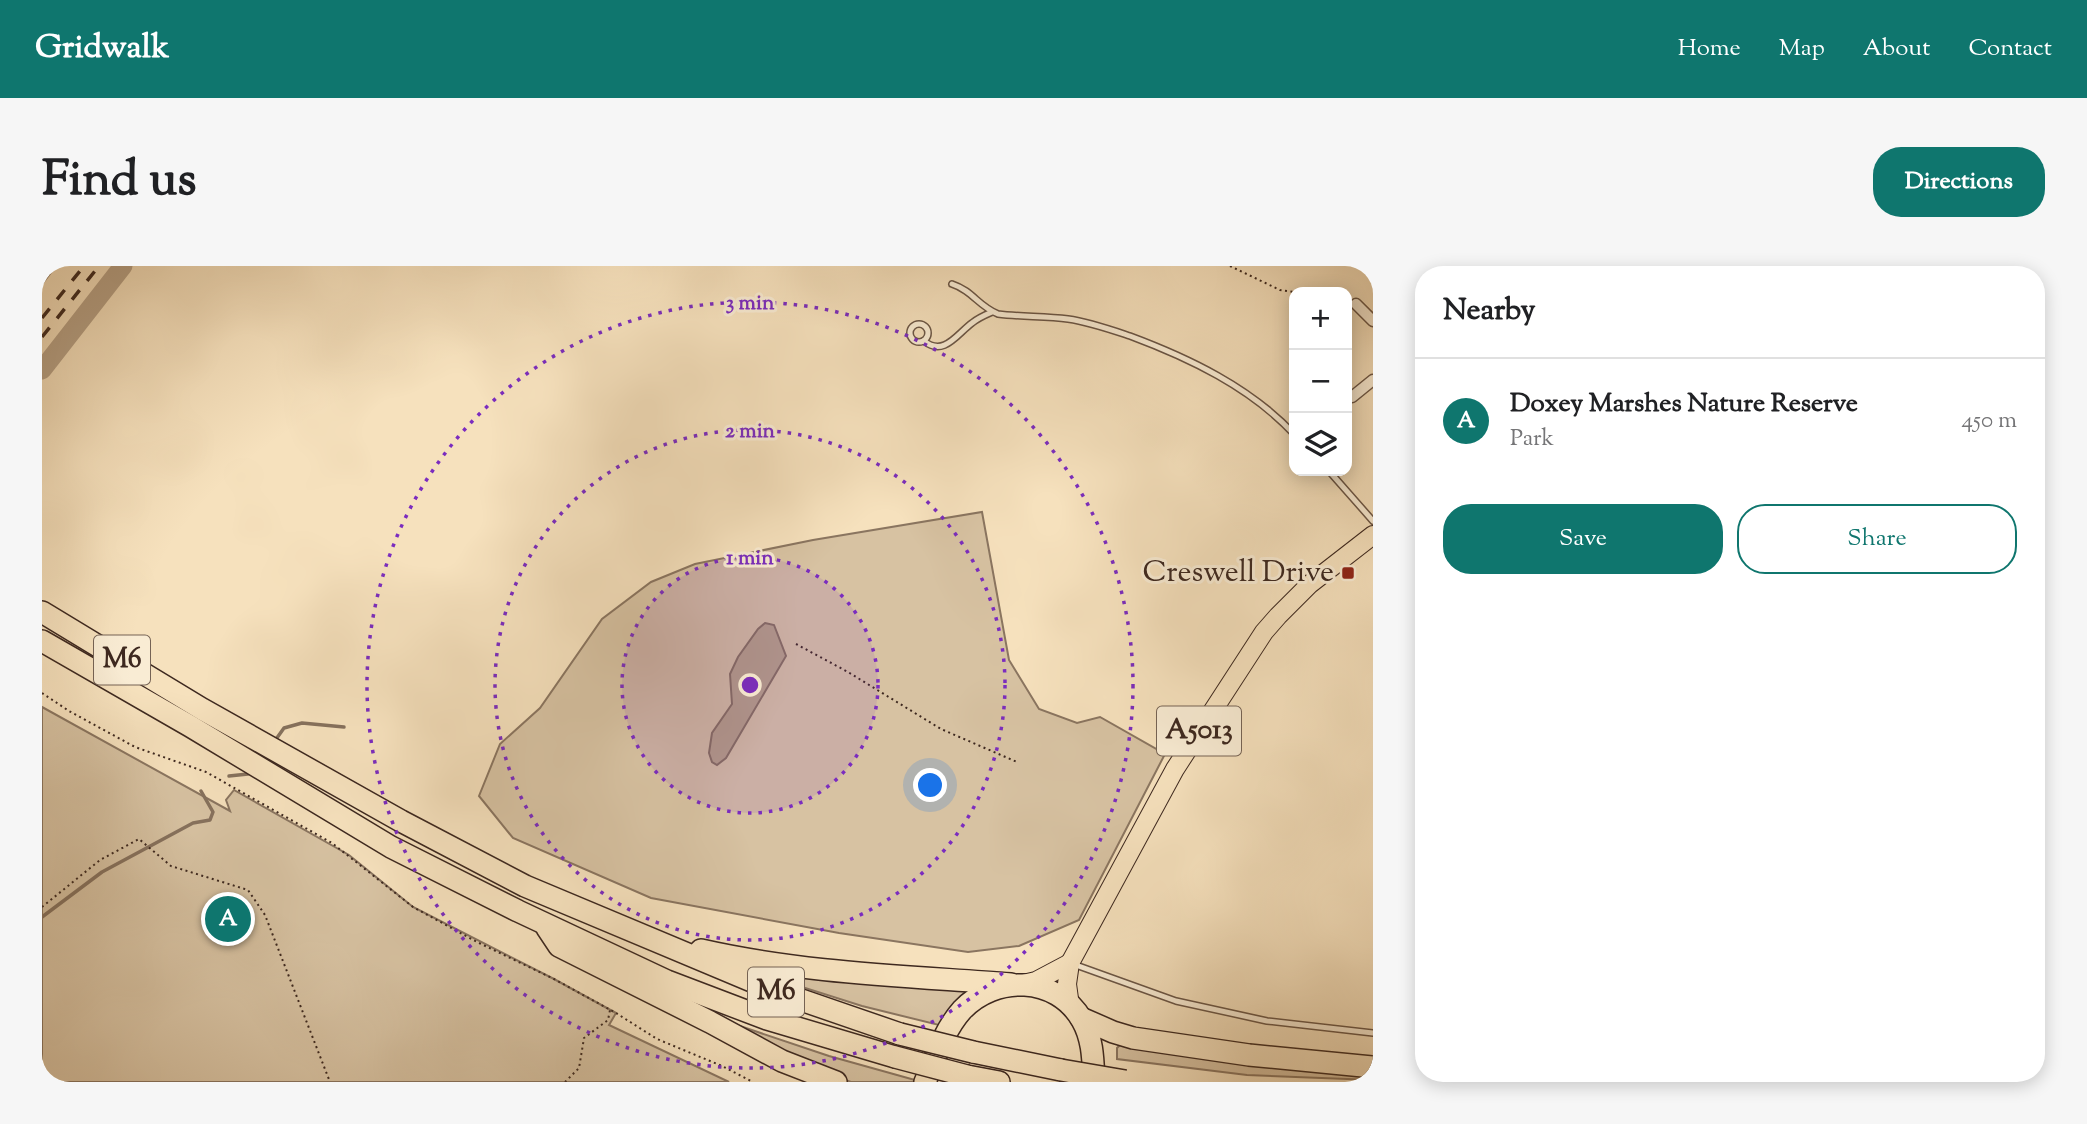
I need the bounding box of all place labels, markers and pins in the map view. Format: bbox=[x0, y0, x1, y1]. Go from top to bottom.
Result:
place label: Creswell Drive bbox=[1143, 552, 1334, 595]
marker: Creswell Drive bbox=[1340, 565, 1356, 581]
centre of rings bbox=[738, 673, 762, 697]
pin: A bbox=[205, 893, 251, 945]

